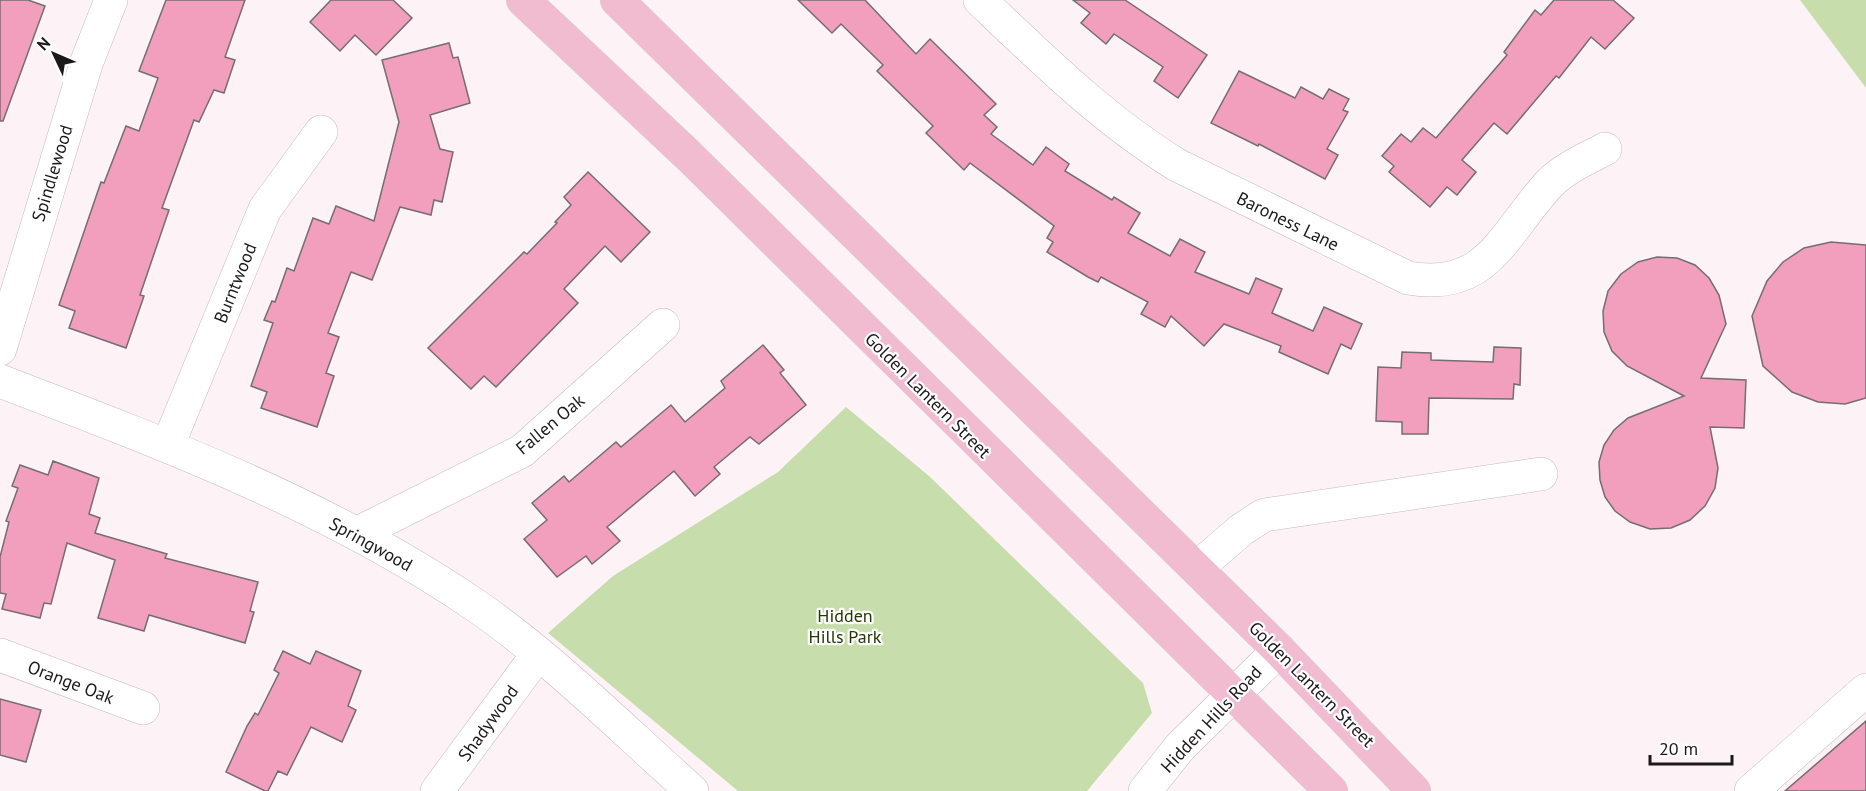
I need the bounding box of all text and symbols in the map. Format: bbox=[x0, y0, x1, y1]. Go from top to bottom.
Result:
north arrow bbox=[24, 24, 84, 84]
text: N bbox=[32, 33, 54, 54]
street label: Spindlewood bbox=[26, 122, 78, 224]
street label: Baroness Lane bbox=[1233, 186, 1343, 256]
street label: Burntwood bbox=[209, 240, 261, 326]
street label: Golden Lantern Street bbox=[860, 327, 996, 463]
street label: Fallen Oak bbox=[511, 388, 589, 459]
street label: Springwood bbox=[325, 512, 417, 576]
park label: Hidden Hills Park bbox=[809, 604, 882, 648]
street label: Golden Lantern Street bbox=[1244, 616, 1380, 752]
street label: Orange Oak bbox=[25, 655, 118, 709]
street label: Hidden Hills Road bbox=[1156, 661, 1266, 777]
street label: Shadywood bbox=[453, 680, 523, 766]
scale bar bbox=[1650, 728, 1732, 766]
text: 20 m bbox=[1659, 737, 1698, 760]

